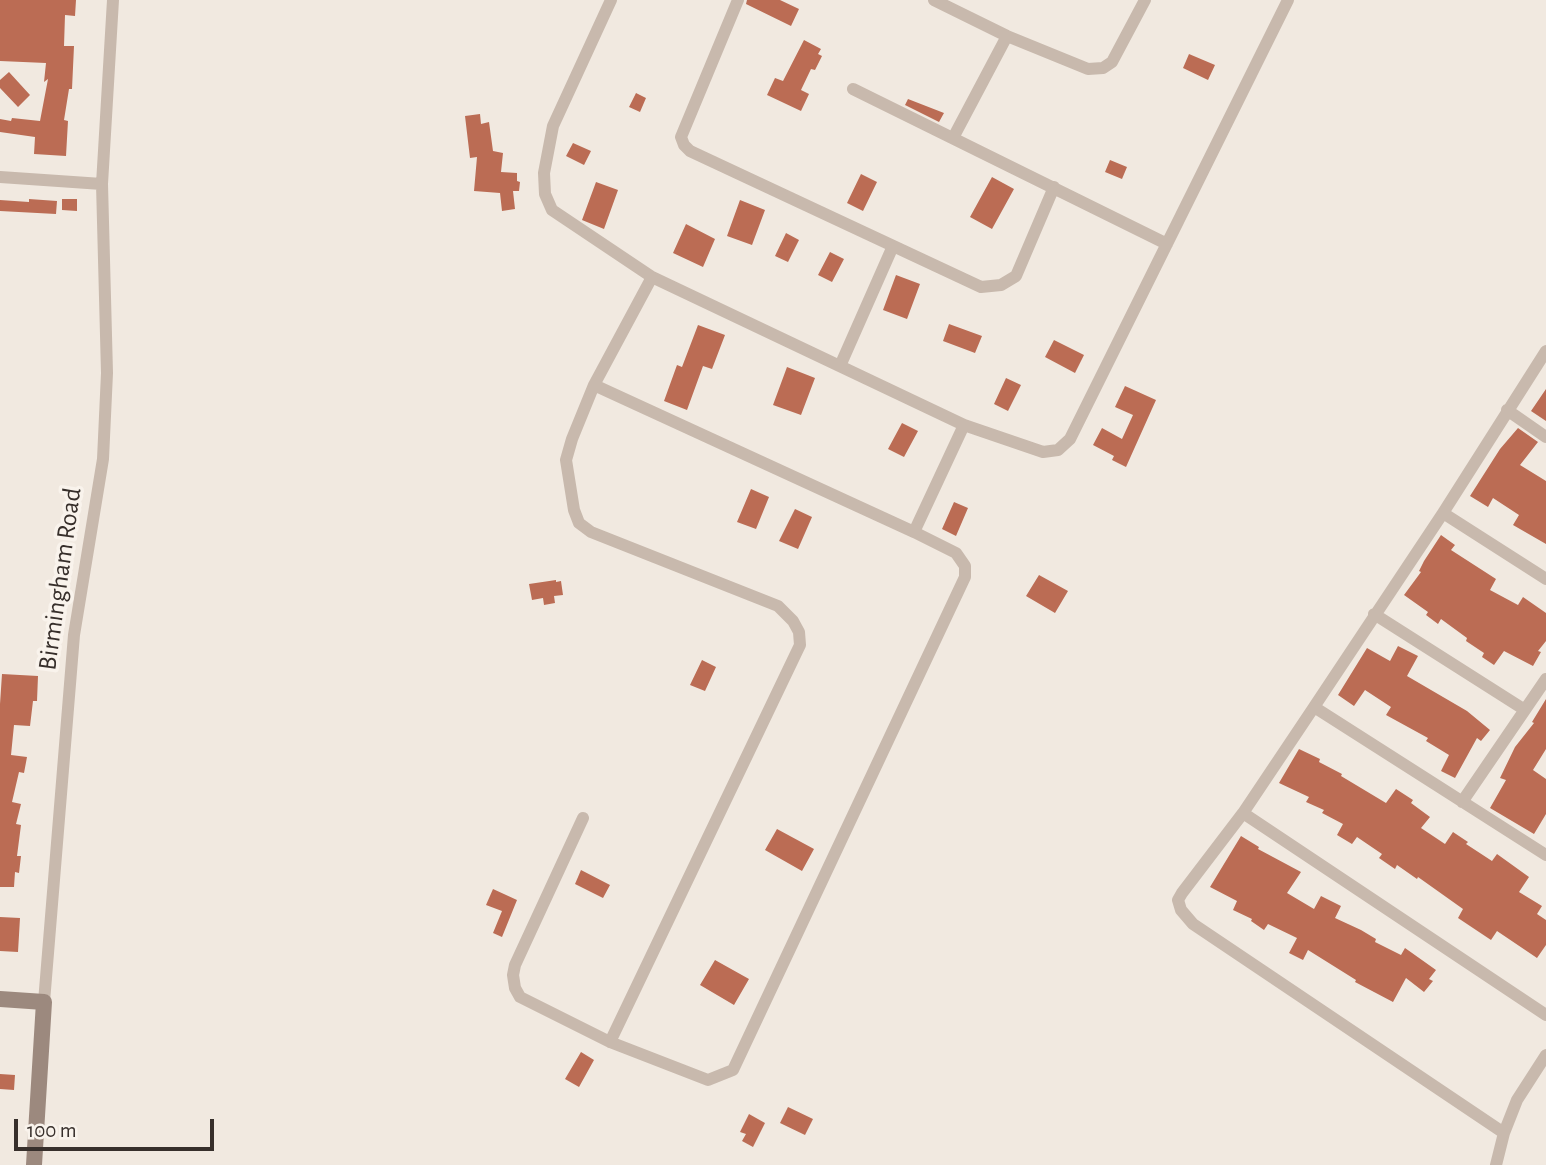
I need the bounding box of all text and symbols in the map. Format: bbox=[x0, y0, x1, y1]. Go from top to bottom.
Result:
street label: Birmingham Road bbox=[32, 486, 88, 672]
scale bar bbox=[18, 1106, 217, 1150]
text: 100 m bbox=[27, 1120, 77, 1141]

